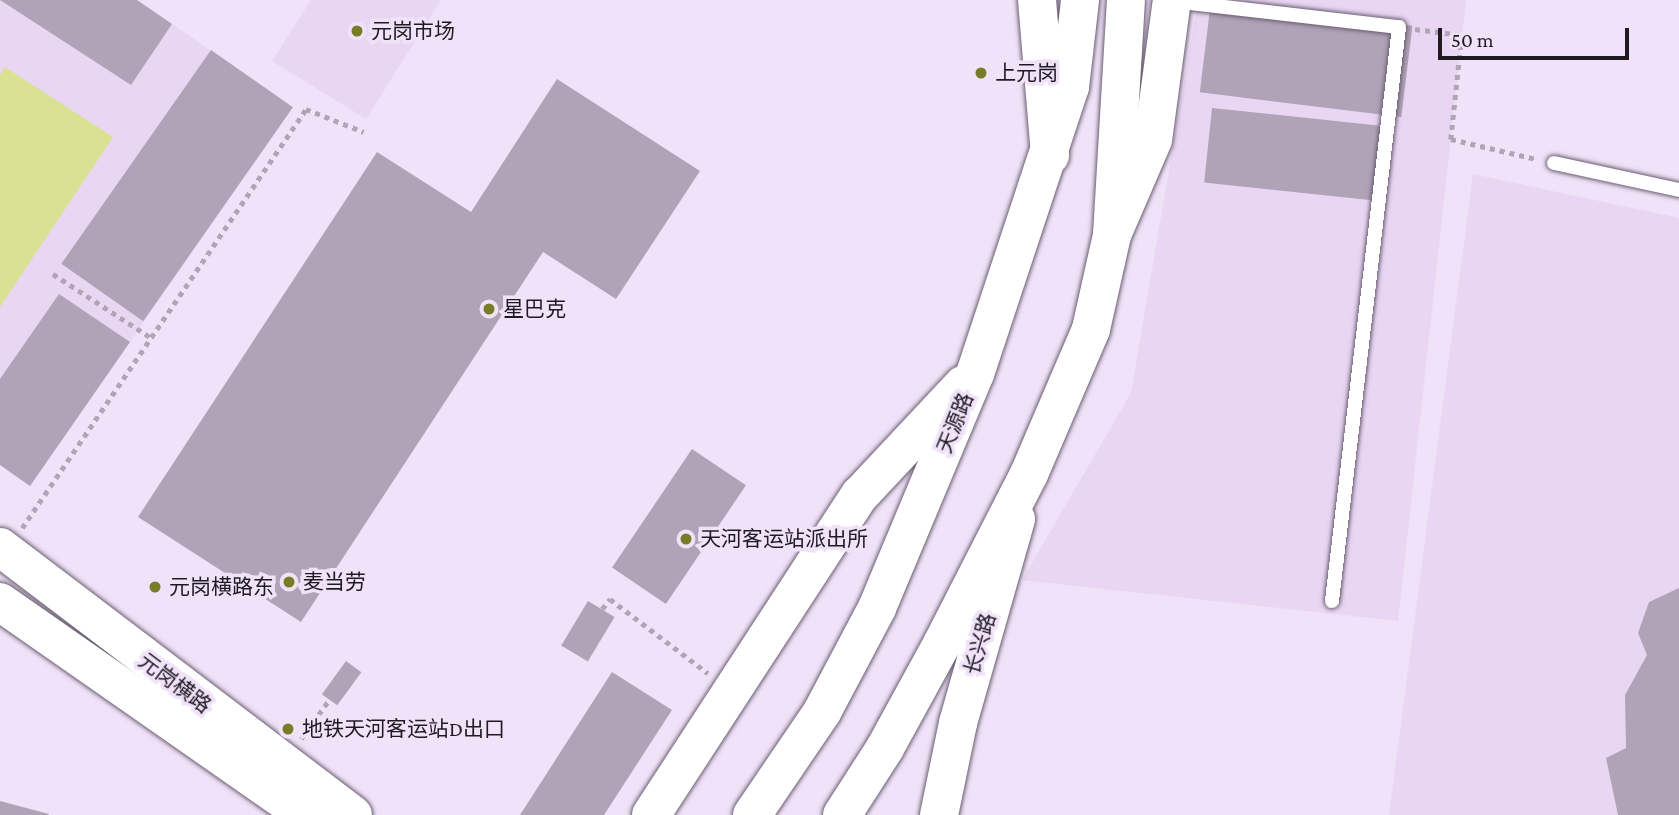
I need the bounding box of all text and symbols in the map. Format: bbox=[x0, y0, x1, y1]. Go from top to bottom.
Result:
scale bar bbox=[1441, 14, 1632, 58]
place label: 元岗市场 bbox=[371, 18, 455, 44]
marker: 元岗市场 bbox=[349, 23, 365, 39]
text: 50 m bbox=[1451, 28, 1494, 52]
place label: 上元岗 bbox=[995, 60, 1058, 86]
marker: 上元岗 bbox=[973, 65, 989, 81]
place label: 星巴克 bbox=[503, 296, 566, 322]
marker: 星巴克 bbox=[481, 301, 497, 317]
street label: 天源路 bbox=[932, 389, 978, 457]
place label: 天河客运站派出所 bbox=[700, 526, 868, 552]
marker: 天河客运站派出所 bbox=[678, 531, 694, 547]
place label: 麦当劳 bbox=[303, 569, 366, 595]
place label: 元岗横路东 bbox=[169, 574, 274, 600]
marker: 麦当劳 bbox=[281, 574, 297, 590]
marker: 元岗横路东 bbox=[147, 579, 163, 595]
street label: 长兴路 bbox=[959, 610, 1001, 678]
street label: 元岗横路 bbox=[134, 648, 216, 718]
place label: 地铁天河客运站D出口 bbox=[302, 716, 505, 742]
marker: 地铁天河客运站D出口 bbox=[280, 721, 296, 737]

